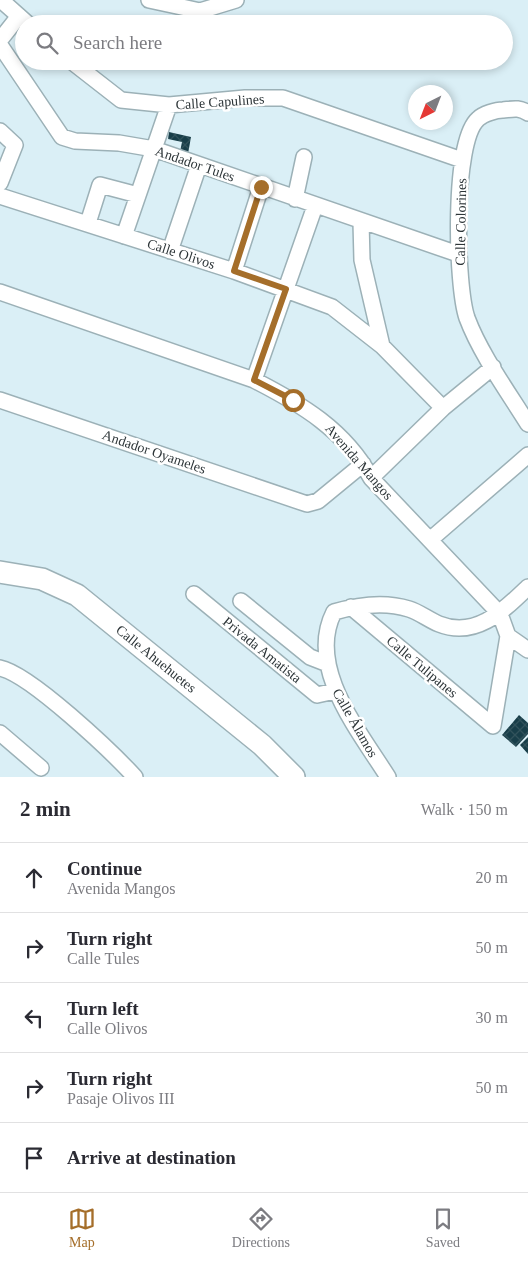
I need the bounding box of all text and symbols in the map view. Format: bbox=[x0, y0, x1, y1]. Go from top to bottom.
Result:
search box bbox=[15, 15, 513, 70]
icon: search bbox=[33, 29, 61, 57]
text: Search here bbox=[73, 32, 162, 53]
north arrow bbox=[408, 85, 453, 130]
street label: Calle Capulines bbox=[175, 91, 265, 113]
street label: Andador Tules bbox=[153, 143, 237, 185]
route end bbox=[250, 176, 273, 199]
street label: Calle Colorines bbox=[453, 178, 469, 266]
street label: Calle Olivos bbox=[145, 236, 217, 272]
route start bbox=[282, 389, 305, 412]
street label: Avenida Mangos bbox=[322, 421, 396, 503]
street label: Andador Oyameles bbox=[100, 427, 208, 477]
street label: Privada Amatista bbox=[220, 614, 305, 687]
street label: Calle Ahuehuetes bbox=[113, 622, 199, 696]
street label: Calle Tulipanes bbox=[384, 633, 460, 701]
street label: Calle Álamos bbox=[329, 686, 382, 760]
text: 2 min bbox=[20, 797, 71, 821]
text: Walk · 150 m bbox=[421, 801, 508, 818]
text: Continue bbox=[67, 858, 142, 879]
icon: ahead bbox=[20, 864, 48, 892]
text: 20 m bbox=[476, 869, 508, 886]
text: Avenida Mangos bbox=[67, 880, 176, 897]
text: Turn right bbox=[67, 928, 152, 949]
icon: right bbox=[20, 934, 48, 962]
text: 50 m bbox=[476, 939, 508, 956]
text: Calle Tules bbox=[67, 950, 139, 967]
text: Turn left bbox=[67, 998, 139, 1019]
icon: left bbox=[20, 1004, 48, 1032]
text: 30 m bbox=[476, 1009, 508, 1026]
text: Calle Olivos bbox=[67, 1020, 147, 1037]
text: Turn right bbox=[67, 1068, 152, 1089]
icon: right bbox=[20, 1074, 48, 1102]
text: 50 m bbox=[476, 1079, 508, 1096]
text: Pasaje Olivos III bbox=[67, 1090, 175, 1107]
icon: arrive bbox=[20, 1144, 48, 1172]
text: Arrive at destination bbox=[67, 1147, 236, 1168]
tab: Map bbox=[68, 1205, 96, 1251]
tab: Directions bbox=[232, 1205, 290, 1251]
tab: Saved bbox=[426, 1205, 460, 1251]

